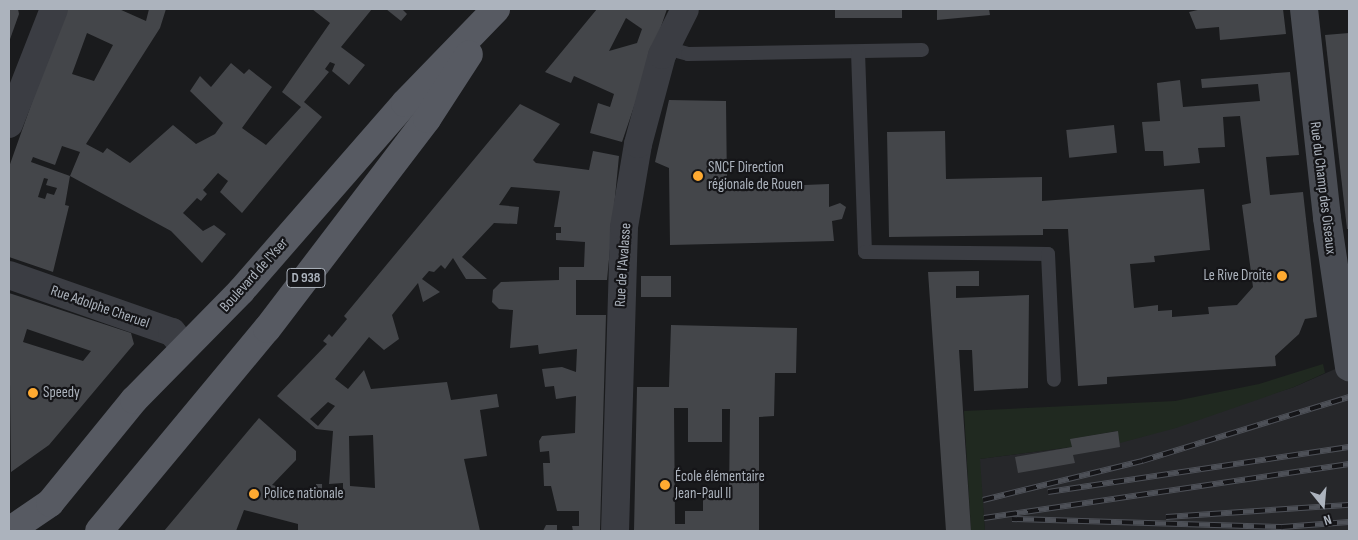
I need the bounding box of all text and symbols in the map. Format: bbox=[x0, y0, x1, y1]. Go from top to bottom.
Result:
street label: Rue du Champ des Oiseaux bbox=[1306, 121, 1340, 255]
place label: SNCF Direction régionale de Rouen bbox=[708, 158, 803, 193]
marker: SNCF Direction régionale de Rouen bbox=[692, 170, 704, 182]
street label: Rue de l'Avalasse bbox=[611, 222, 635, 308]
street label: Boulevard de l'Yser bbox=[216, 234, 292, 316]
road number: D 938 bbox=[286, 266, 326, 290]
place label: Le Rive Droite bbox=[1203, 267, 1272, 285]
marker: Le Rive Droite bbox=[1276, 270, 1288, 282]
street label: Rue Adolphe Cheruel bbox=[48, 282, 152, 332]
place label: Speedy bbox=[43, 384, 80, 402]
marker: Speedy bbox=[27, 387, 39, 399]
place label: École élémentaire Jean-Paul II bbox=[675, 467, 765, 502]
marker: École élémentaire Jean-Paul II bbox=[659, 479, 671, 491]
north arrow bbox=[1298, 480, 1348, 530]
place label: Police nationale bbox=[264, 485, 344, 503]
marker: Police nationale bbox=[248, 488, 260, 500]
text: N bbox=[1321, 511, 1334, 529]

